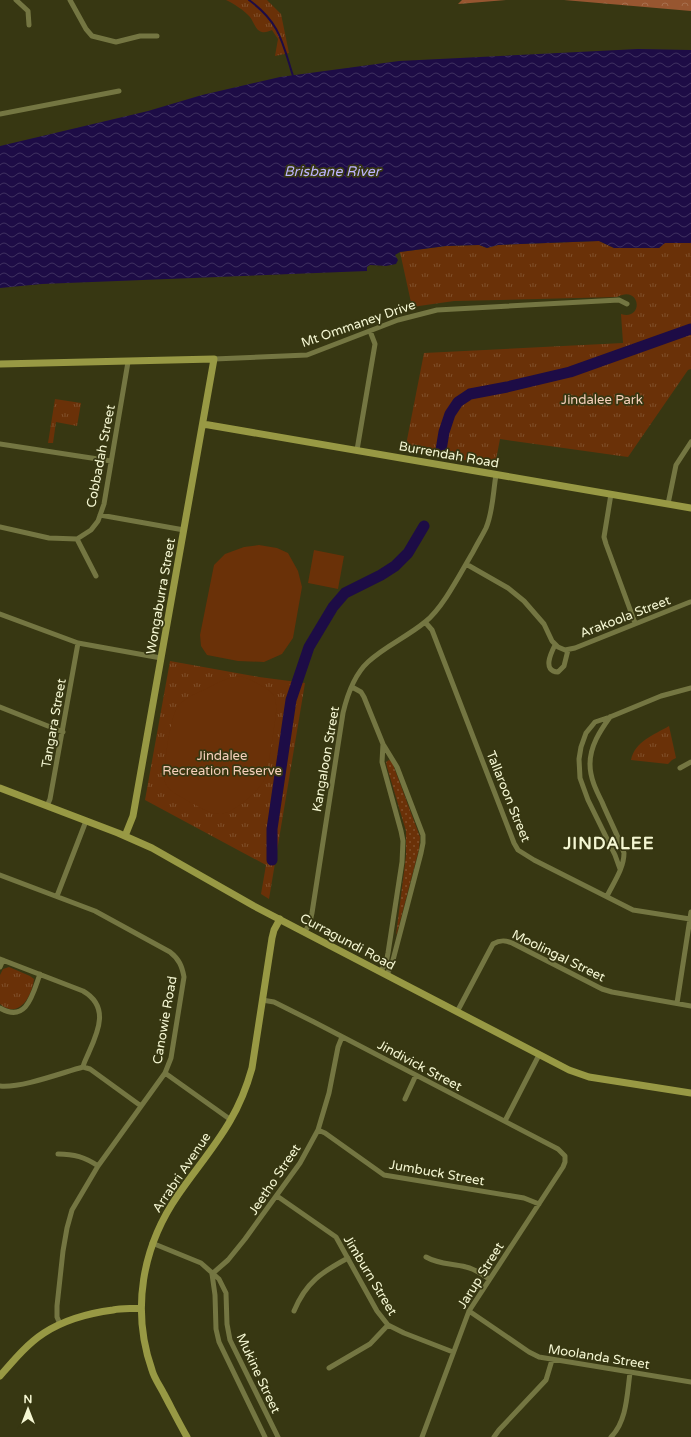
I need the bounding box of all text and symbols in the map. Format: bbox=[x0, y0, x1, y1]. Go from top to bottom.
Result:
water label: Brisbane River bbox=[284, 163, 382, 180]
street label: Mt Ommaney Drive bbox=[299, 297, 418, 351]
park label: Jindalee Park bbox=[561, 392, 643, 408]
street label: Cobbadah Street bbox=[83, 403, 119, 509]
street label: Burrendah Road bbox=[398, 438, 500, 472]
street label: Wongaburra Street bbox=[143, 537, 179, 656]
street label: Arakoola Street bbox=[578, 592, 673, 642]
street label: Tangara Street bbox=[38, 677, 70, 769]
street label: Kangaloon Street bbox=[309, 705, 343, 813]
park label: Jindalee Recreation Reserve bbox=[162, 748, 282, 779]
street label: Tallaroon Street bbox=[482, 748, 534, 844]
district label: JINDALEE bbox=[562, 833, 655, 854]
street label: Curragundi Road bbox=[297, 910, 398, 974]
street label: Moolingal Street bbox=[509, 926, 608, 985]
street label: Canowie Road bbox=[149, 975, 181, 1065]
street label: Jindivick Street bbox=[375, 1037, 465, 1095]
street label: Arrabri Avenue bbox=[149, 1129, 215, 1216]
street label: Jeetho Street bbox=[245, 1141, 304, 1218]
street label: Jumbuck Street bbox=[388, 1157, 486, 1189]
street label: Jimburn Street bbox=[340, 1232, 400, 1319]
street label: Jarup Street bbox=[454, 1239, 508, 1312]
street label: Mukine Street bbox=[233, 1331, 284, 1416]
street label: Moolanda Street bbox=[547, 1341, 651, 1373]
north arrow bbox=[8, 1389, 48, 1429]
text: N bbox=[24, 1393, 32, 1406]

